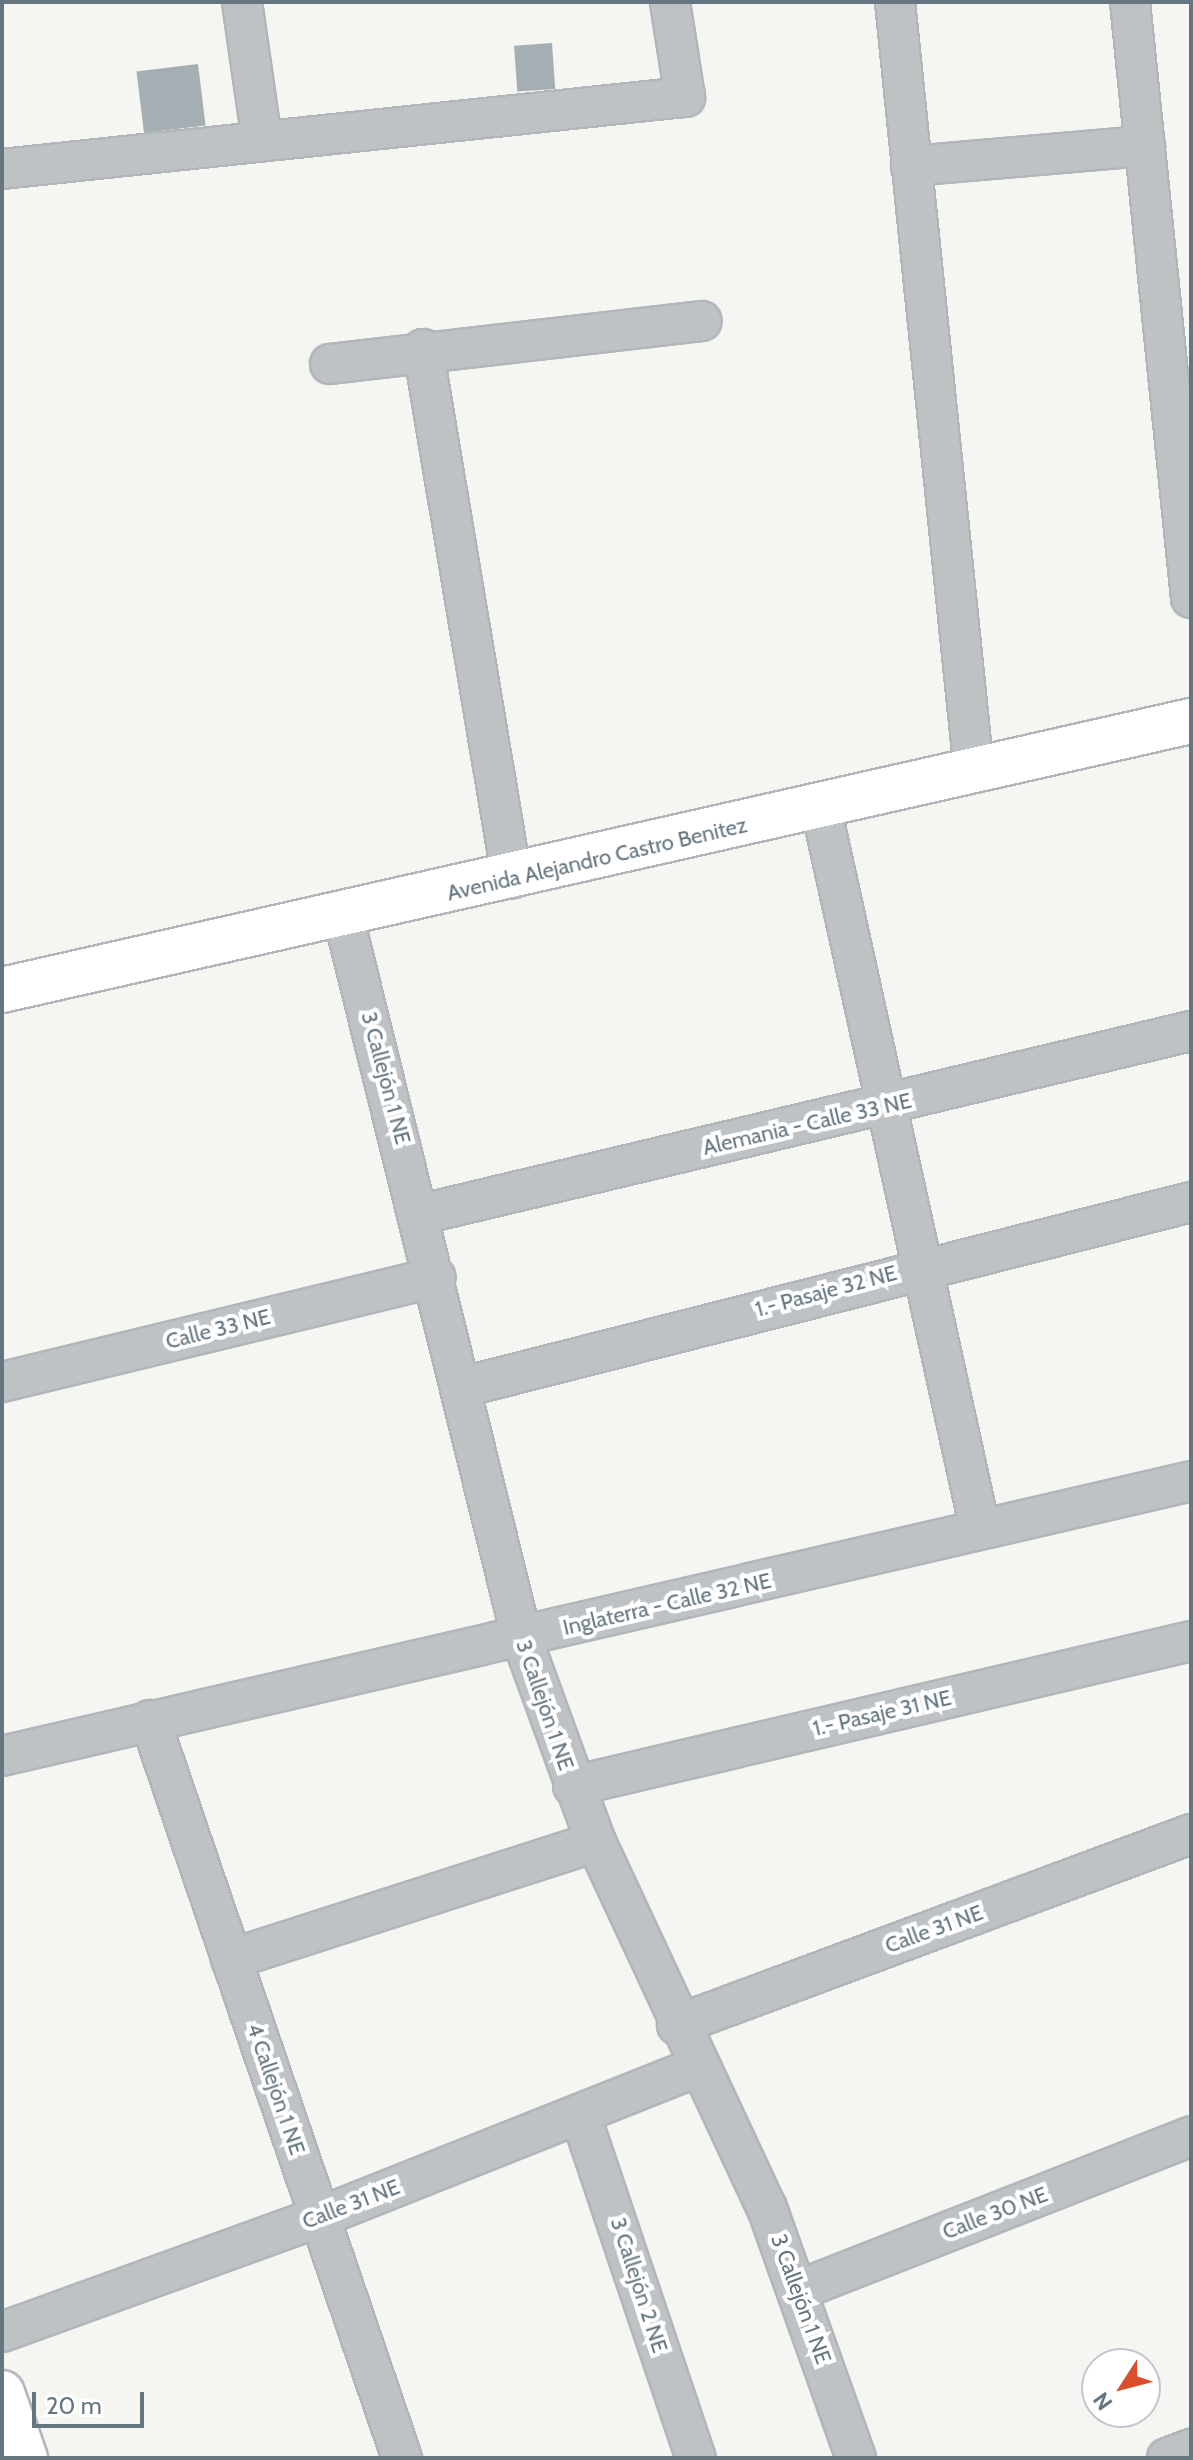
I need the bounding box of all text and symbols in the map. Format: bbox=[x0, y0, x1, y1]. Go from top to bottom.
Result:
street label: Avenida Alejandro Castro Benitez bbox=[444, 812, 750, 906]
street label: 3 Callejón 1 NE bbox=[356, 1009, 416, 1147]
street label: Alemania - Calle 33 NE bbox=[700, 1087, 914, 1161]
street label: 1.- Pasaje 32 NE bbox=[752, 1259, 900, 1323]
street label: Calle 33 NE bbox=[163, 1303, 273, 1355]
street label: Inglaterra - Calle 32 NE bbox=[560, 1567, 774, 1641]
street label: 3 Callejón 1 NE bbox=[510, 1636, 580, 1774]
street label: 1.- Pasaje 31 NE bbox=[810, 1684, 954, 1742]
street label: Calle 31 NE bbox=[881, 1899, 987, 1959]
street label: 4 Callejón 1 NE bbox=[241, 2020, 311, 2158]
street label: Calle 31 NE bbox=[299, 2173, 403, 2235]
street label: Calle 30 NE bbox=[939, 2181, 1051, 2245]
street label: 3 Callejón 2 NE bbox=[605, 2214, 673, 2356]
street label: 3 Callejón 1 NE bbox=[765, 2230, 837, 2368]
north arrow bbox=[1081, 2348, 1161, 2428]
scale bar bbox=[36, 2376, 148, 2426]
text: N bbox=[1087, 2387, 1118, 2415]
text: 20 m bbox=[46, 2391, 102, 2420]

